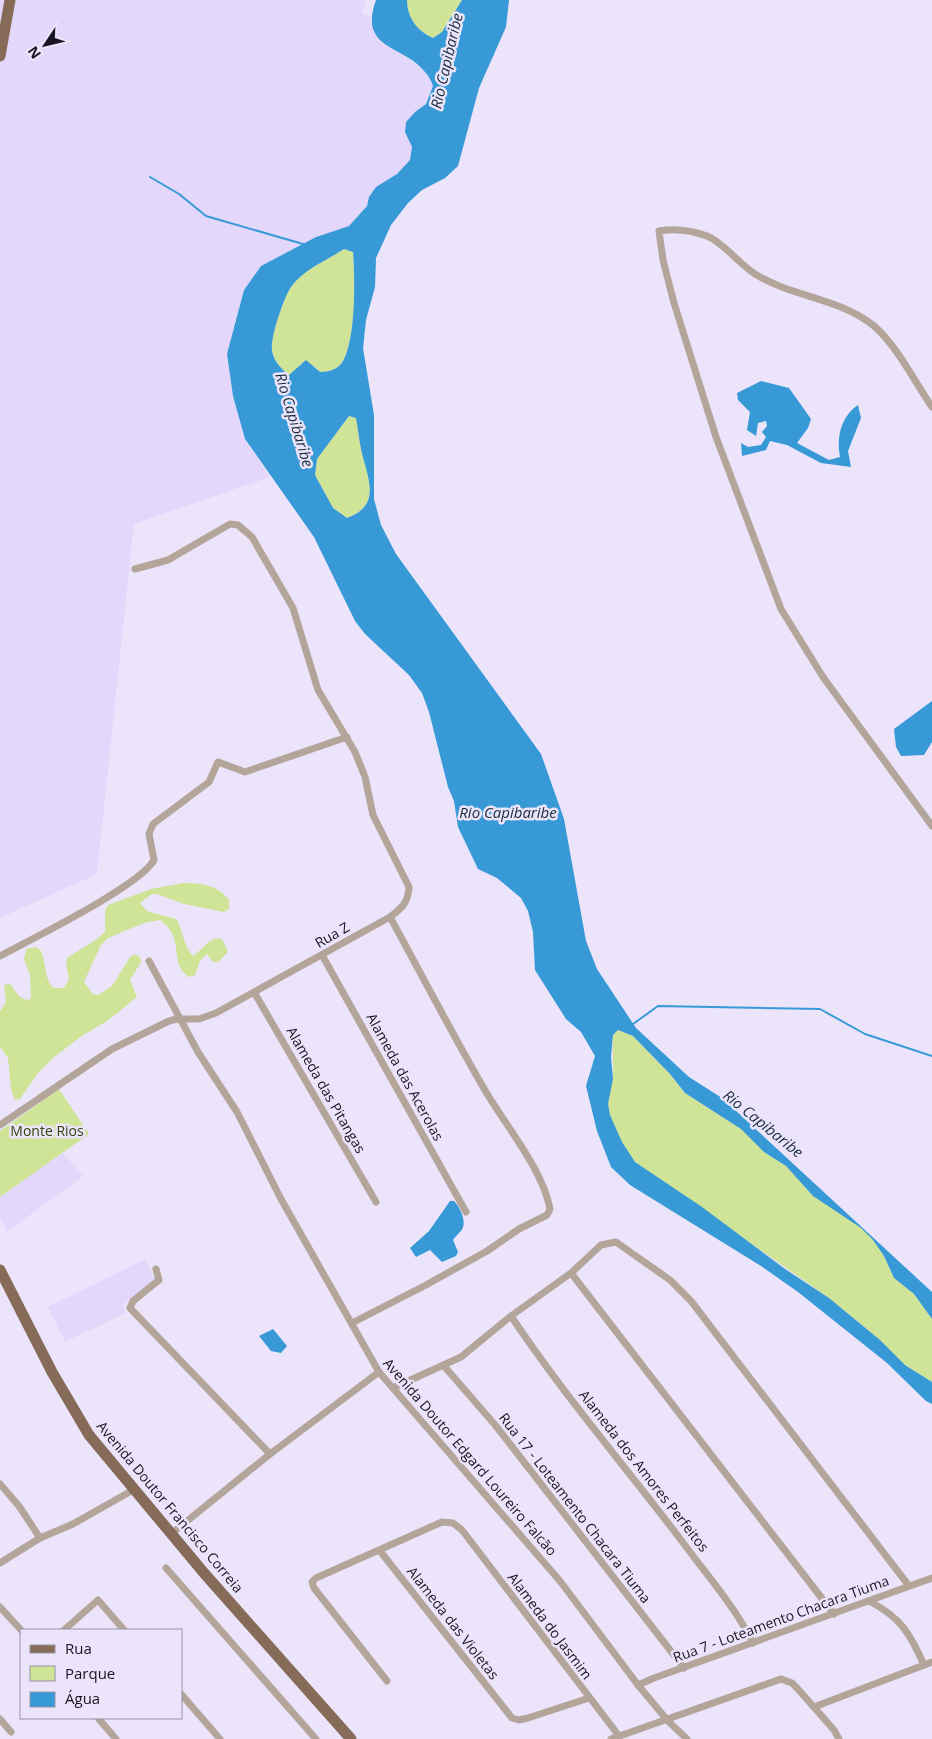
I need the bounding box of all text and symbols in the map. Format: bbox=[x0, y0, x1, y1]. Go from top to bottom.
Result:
water label: Rio Capibaribe bbox=[425, 11, 467, 111]
north arrow bbox=[20, 20, 70, 70]
text: N bbox=[23, 43, 45, 63]
water label: Rio Capibaribe bbox=[271, 370, 319, 470]
water label: Rio Capibaribe bbox=[459, 802, 557, 822]
street label: Rua Z bbox=[311, 917, 352, 952]
street label: Alameda das Acerolas bbox=[362, 1010, 449, 1144]
street label: Alameda das Pitangas bbox=[282, 1023, 371, 1157]
water label: Rio Capibaribe bbox=[719, 1085, 808, 1162]
park label: Monte Rios bbox=[10, 1121, 84, 1140]
street label: Avenida Doutor Edgard Loureiro Falcão bbox=[379, 1354, 562, 1560]
street label: Alameda dos Amores Perfeitos bbox=[575, 1386, 714, 1556]
street label: Rua 17 - Loteamento Chacara Tiuma bbox=[495, 1409, 656, 1607]
street label: Avenida Doutor Francisco Correia bbox=[93, 1417, 248, 1597]
street label: Alameda das Violetas bbox=[403, 1562, 504, 1683]
street label: Alameda do Jasmim bbox=[504, 1568, 597, 1683]
street label: Rua 7 - Loteamento Chacara Tiuma bbox=[670, 1571, 891, 1667]
legend bbox=[20, 1629, 182, 1719]
text: Rua bbox=[65, 1638, 92, 1658]
text: Parque bbox=[65, 1663, 115, 1683]
text: Água bbox=[65, 1688, 100, 1708]

